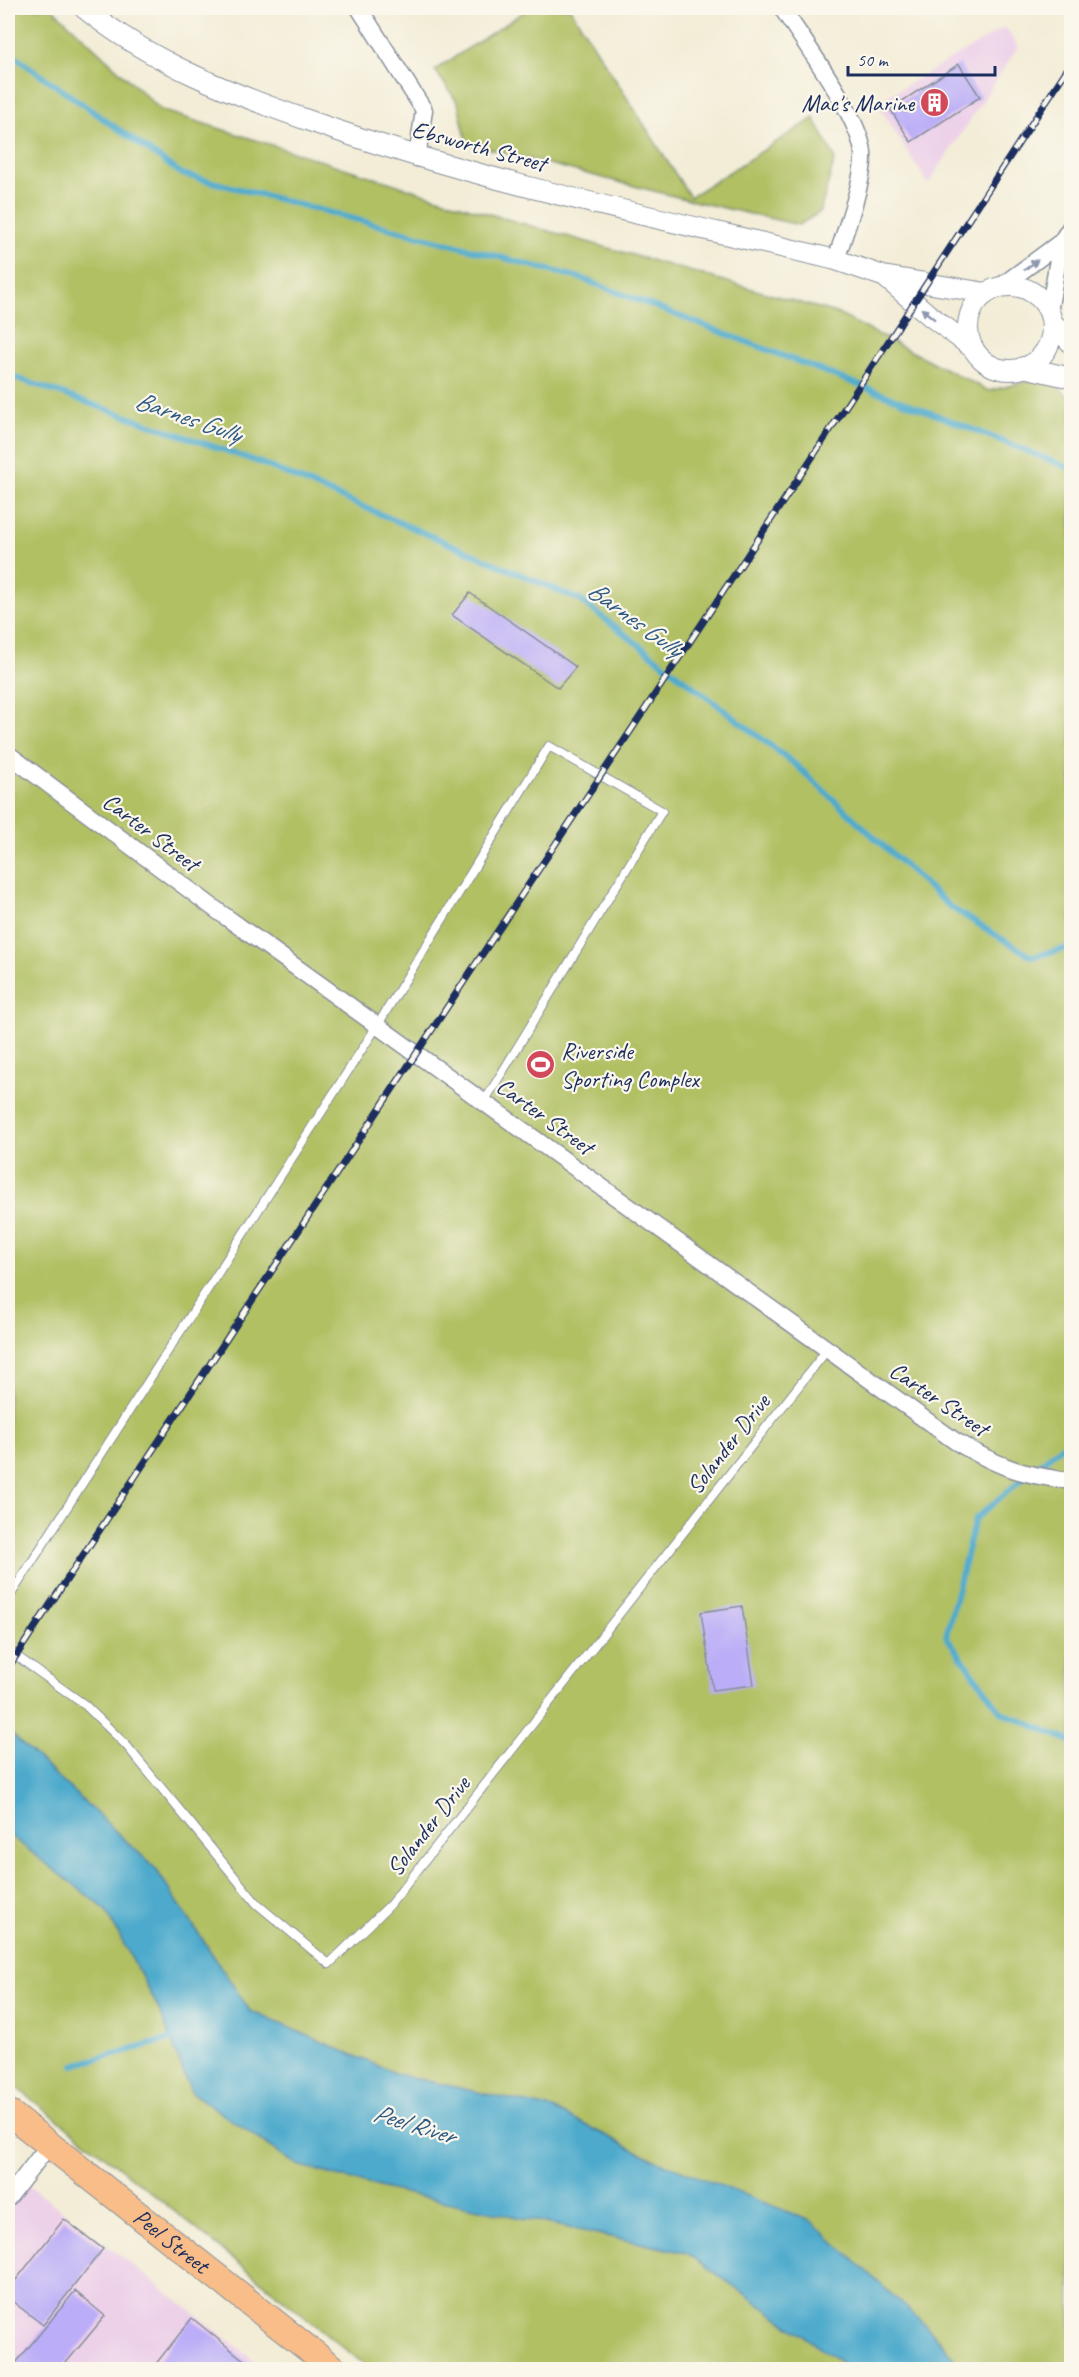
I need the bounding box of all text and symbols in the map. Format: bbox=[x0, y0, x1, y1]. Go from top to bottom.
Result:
scale bar bbox=[848, 39, 995, 77]
text: 50 m bbox=[857, 49, 890, 71]
building icon: Mac's Marine bbox=[919, 87, 951, 119]
place label: Mac's Marine bbox=[801, 88, 916, 118]
street label: Ebsworth Street bbox=[409, 114, 552, 179]
one-way arrow bbox=[1023, 259, 1039, 272]
one-way arrow bbox=[921, 308, 936, 321]
water label: Barnes Gully bbox=[131, 384, 249, 452]
water label: Barnes Gully bbox=[581, 573, 692, 667]
street label: Carter Street bbox=[97, 786, 208, 880]
place label: Riverside Sporting Complex bbox=[561, 1036, 701, 1094]
sports icon: Riverside Sporting Complex bbox=[524, 1049, 556, 1081]
street label: Carter Street bbox=[491, 1071, 602, 1163]
street label: Carter Street bbox=[884, 1355, 997, 1445]
street label: Solander Drive bbox=[680, 1386, 778, 1500]
street label: Solander Drive bbox=[380, 1768, 478, 1882]
water label: Peel River bbox=[369, 2096, 463, 2153]
street label: Peel Street bbox=[127, 2202, 217, 2281]

